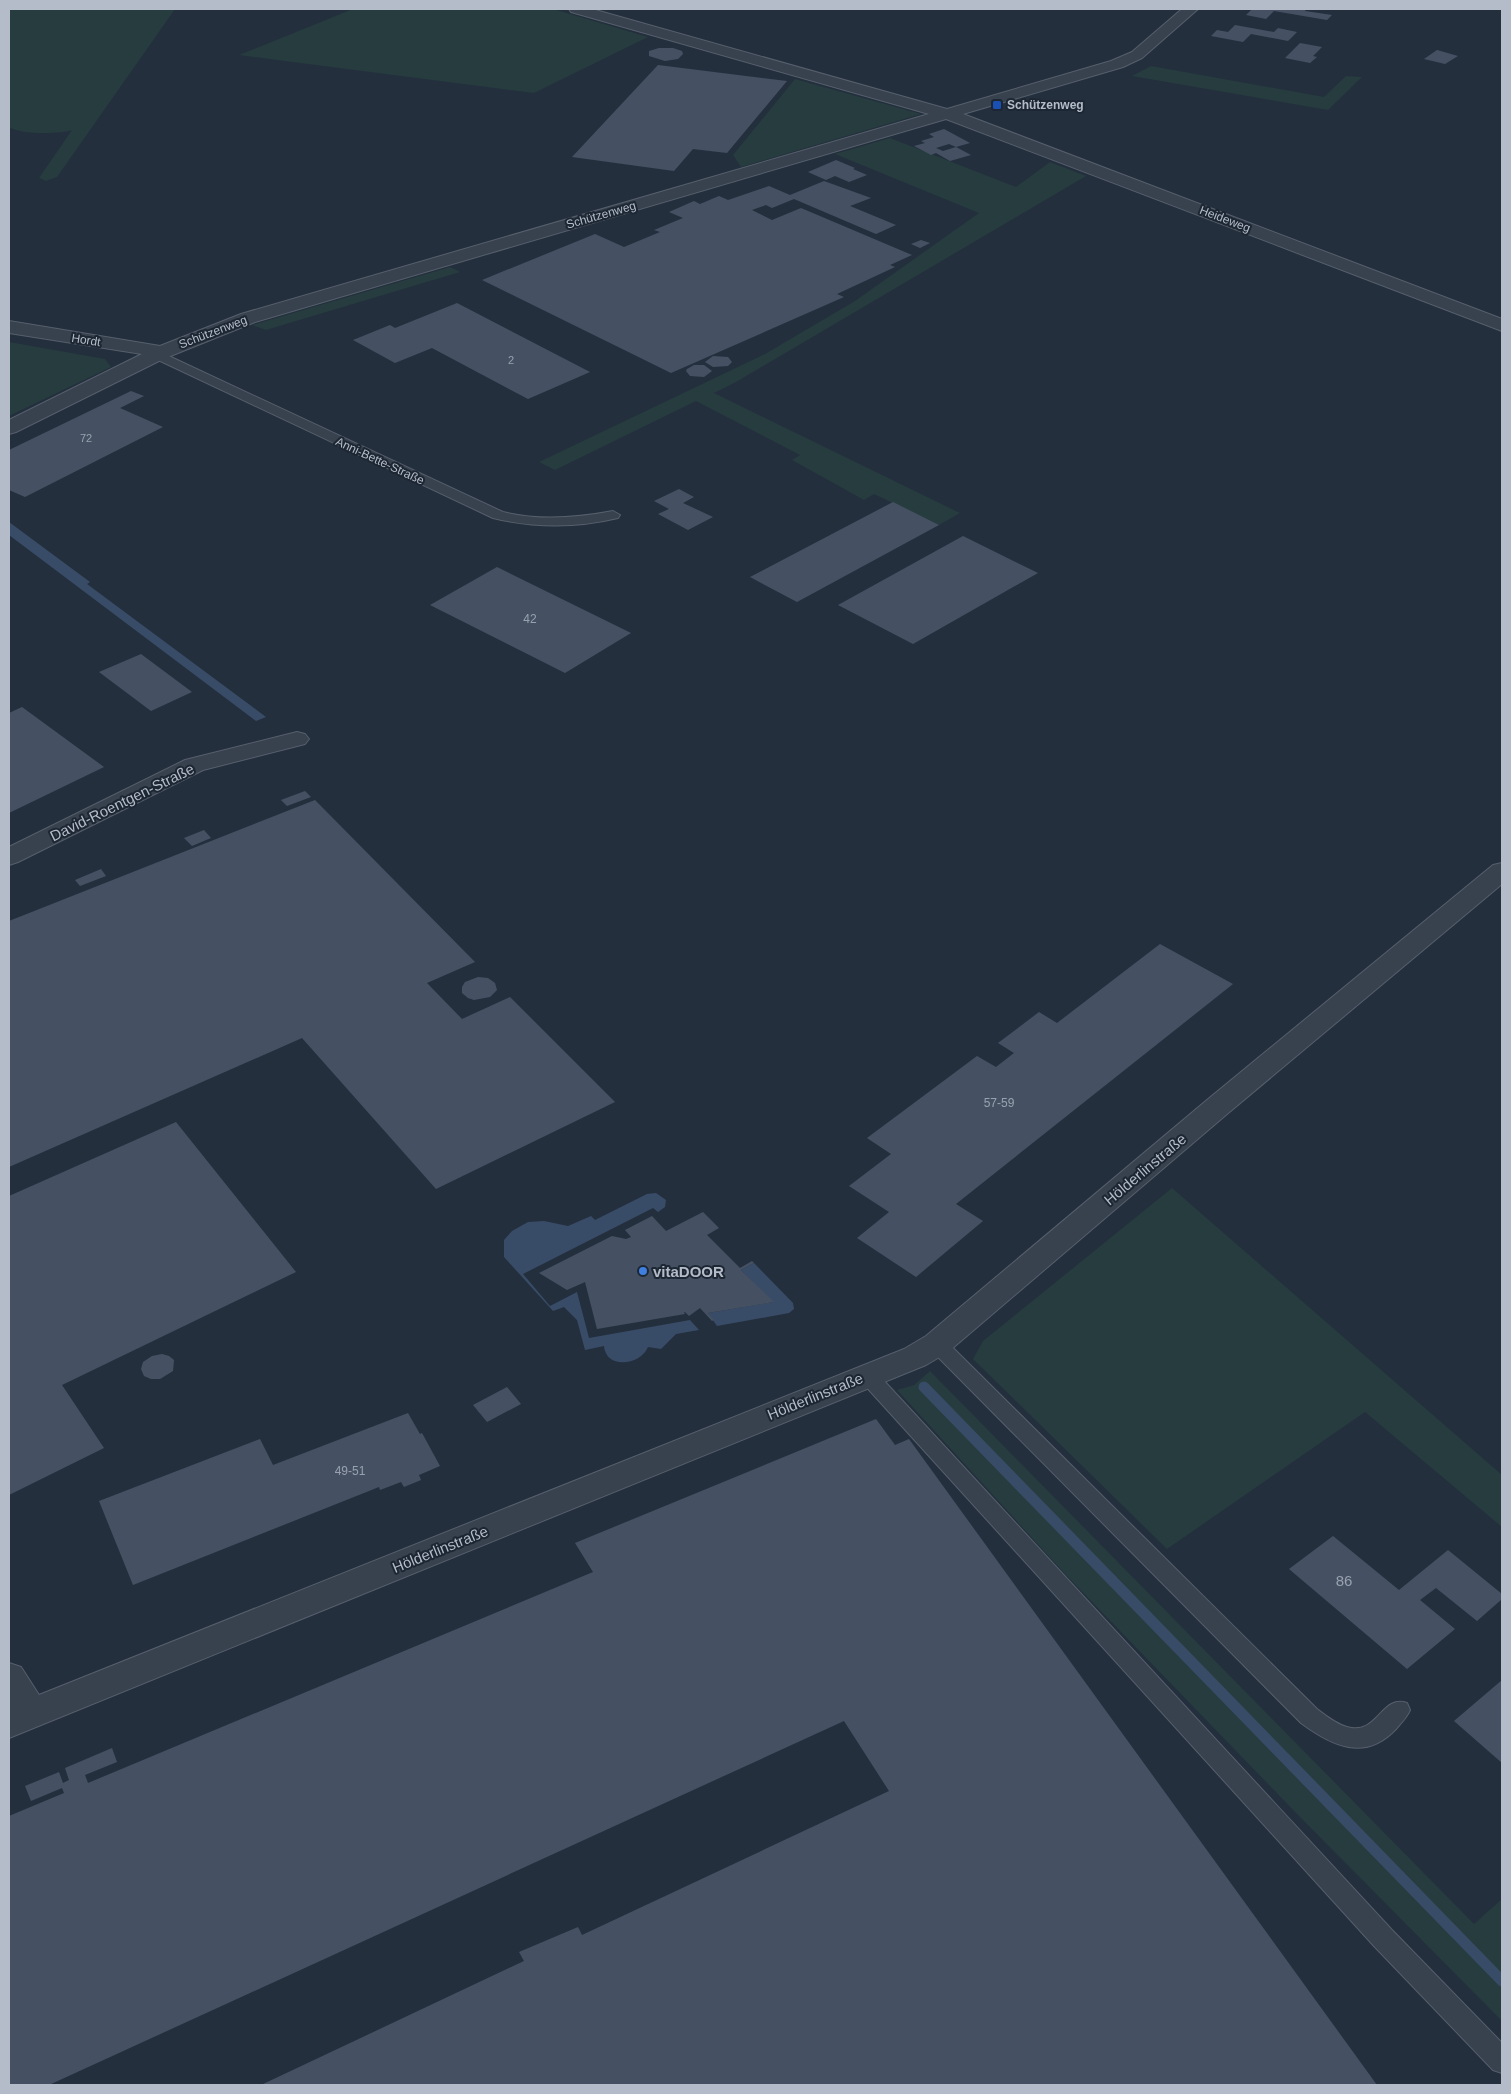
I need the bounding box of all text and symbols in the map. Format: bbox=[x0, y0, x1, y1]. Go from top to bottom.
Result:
place label: Schützenweg bbox=[1007, 98, 1084, 112]
marker: Schützenweg bbox=[991, 99, 1003, 111]
street label: Schützenweg bbox=[564, 198, 638, 232]
street label: Heideweg bbox=[1198, 203, 1252, 235]
street label: Schützenweg bbox=[177, 313, 249, 351]
street label: Hordt bbox=[70, 331, 102, 349]
house number: 2 bbox=[508, 354, 514, 366]
house number: 72 bbox=[80, 432, 92, 444]
street label: Anni-Bette-Straße bbox=[334, 434, 427, 488]
house number: 42 bbox=[523, 612, 537, 626]
street label: David-Roentgen-Straße bbox=[47, 760, 197, 844]
house number: 57-59 bbox=[984, 1096, 1015, 1110]
street label: Hölderlinstraße bbox=[1101, 1130, 1189, 1208]
place label: vitaDOOR bbox=[653, 1263, 724, 1280]
marker: vitaDOOR bbox=[637, 1265, 649, 1277]
street label: Hölderlinstraße bbox=[765, 1369, 865, 1423]
house number: 49-51 bbox=[335, 1464, 366, 1478]
street label: Hölderlinstraße bbox=[390, 1522, 490, 1576]
house number: 86 bbox=[1336, 1572, 1352, 1589]

